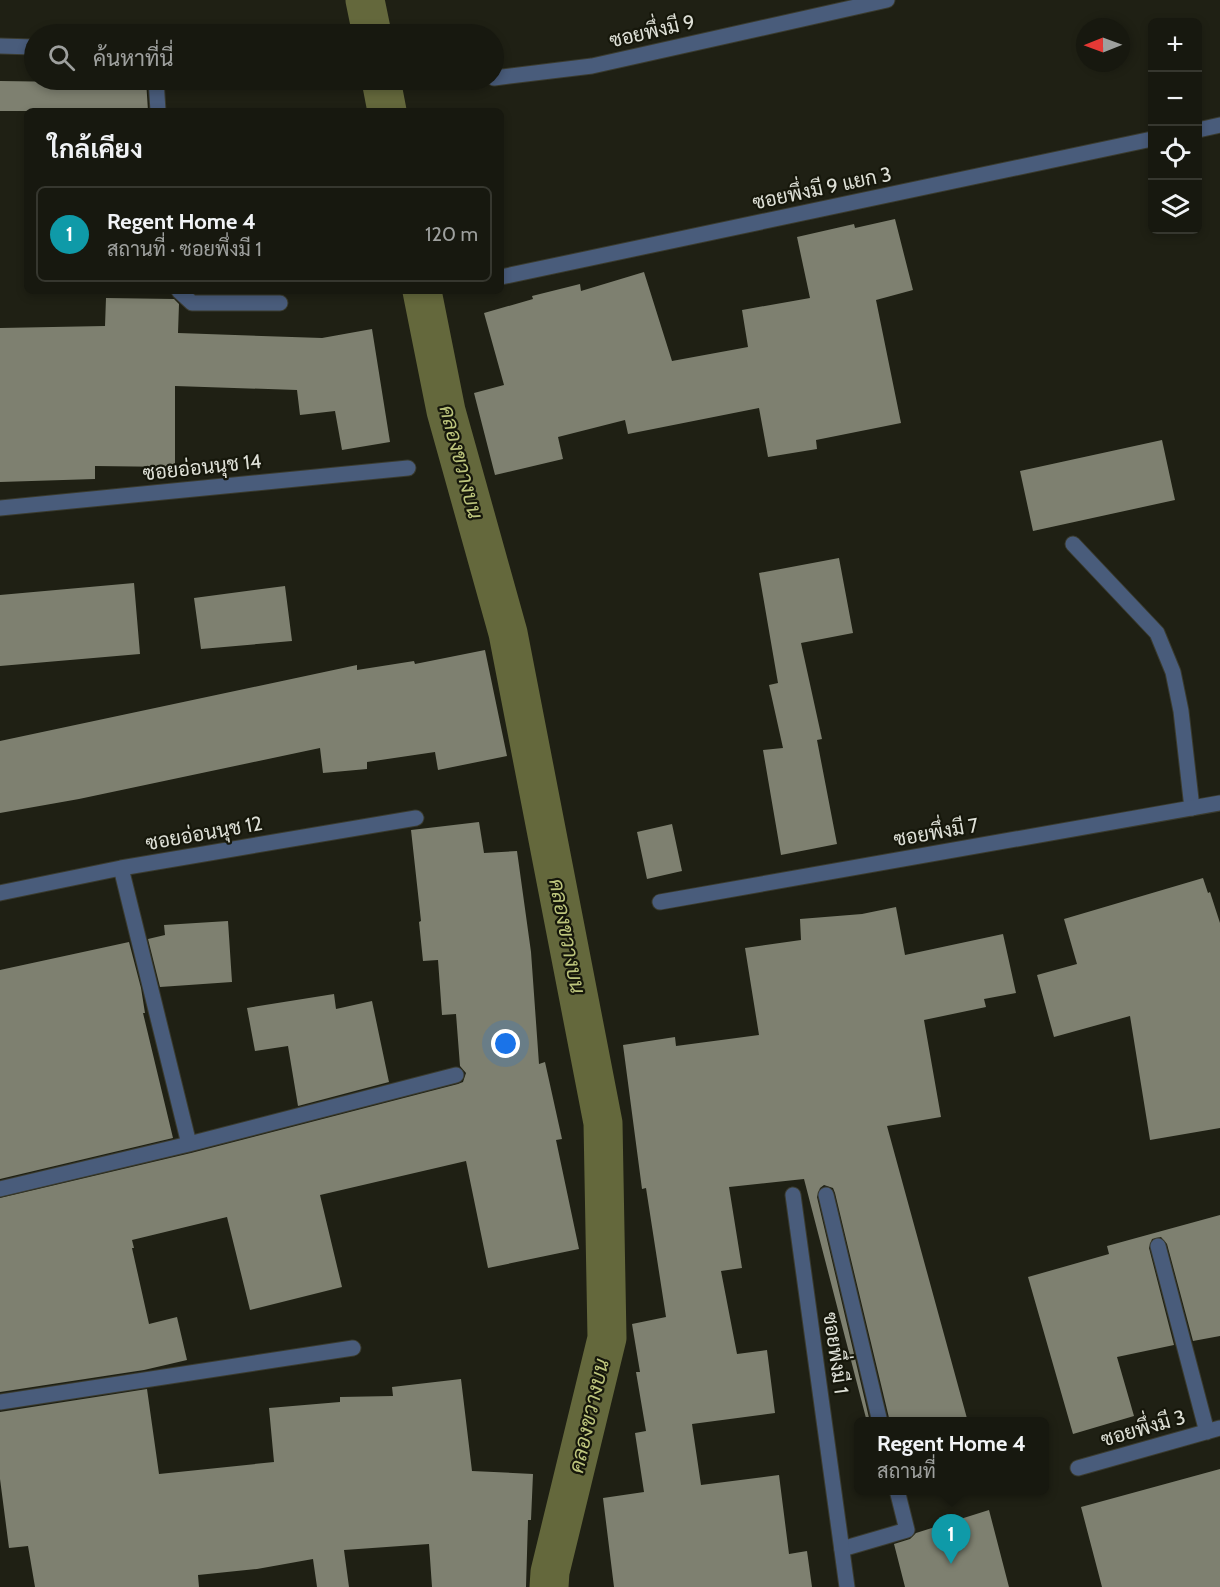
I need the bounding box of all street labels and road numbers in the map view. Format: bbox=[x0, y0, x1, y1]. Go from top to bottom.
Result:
street label: ซอยพึ่งมี 9 bbox=[606, 5, 697, 52]
street label: ซอยพึ่งมี 9 แยก 3 bbox=[749, 157, 894, 214]
street label: ซอยอ่อนนุช 14 bbox=[141, 449, 263, 487]
street label: ซอยพึ่งมี 7 bbox=[891, 808, 980, 851]
street label: ซอยอ่อนนุช 12 bbox=[144, 811, 265, 857]
street label: ซอยพึ่งมี 1 bbox=[818, 1310, 858, 1395]
street label: ซอยพึ่งมี 3 bbox=[1097, 1400, 1188, 1451]

